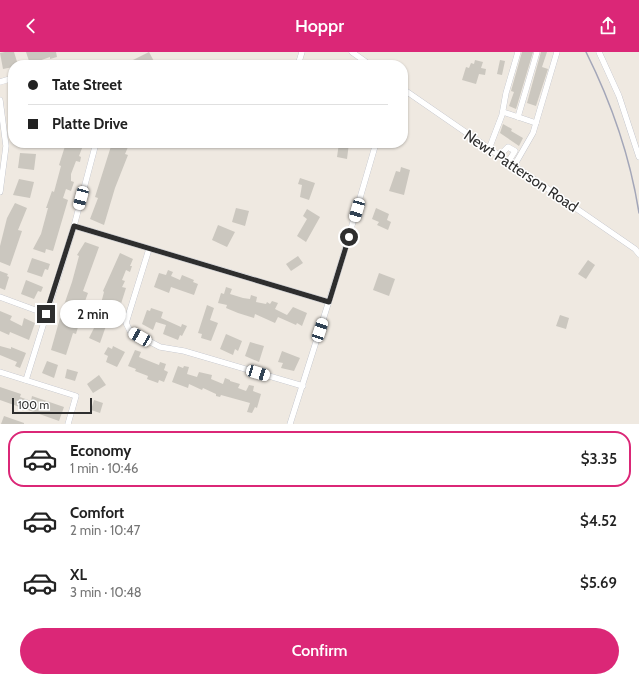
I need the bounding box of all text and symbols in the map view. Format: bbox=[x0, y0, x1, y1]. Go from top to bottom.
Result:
icon: back bbox=[20, 15, 42, 37]
text: Hoppr bbox=[295, 15, 344, 37]
icon: share bbox=[597, 15, 619, 37]
text: Tate Street bbox=[52, 76, 122, 94]
text: Platte Drive bbox=[52, 115, 128, 133]
street label: Newt Patterson Road bbox=[460, 126, 582, 216]
car bbox=[72, 185, 90, 211]
car bbox=[348, 197, 366, 223]
route start bbox=[340, 228, 358, 246]
callout: 2 min bbox=[60, 300, 126, 328]
route end bbox=[37, 305, 55, 323]
text: 2 min bbox=[77, 306, 109, 322]
car bbox=[311, 317, 329, 343]
car bbox=[127, 326, 153, 348]
car bbox=[245, 364, 271, 382]
scale bar bbox=[12, 396, 92, 415]
text: 100 m bbox=[18, 398, 49, 412]
icon: car bbox=[22, 441, 58, 477]
text: Economy bbox=[70, 442, 131, 460]
text: $3.35 bbox=[581, 450, 617, 468]
text: 1 min · 10:46 bbox=[70, 460, 138, 476]
icon: car bbox=[22, 503, 58, 539]
text: Comfort bbox=[70, 504, 124, 522]
text: $4.52 bbox=[580, 512, 617, 530]
text: 2 min · 10:47 bbox=[70, 522, 140, 538]
icon: car bbox=[22, 565, 58, 601]
text: XL bbox=[70, 566, 87, 584]
text: $5.69 bbox=[580, 574, 617, 592]
text: 3 min · 10:48 bbox=[70, 584, 142, 600]
button: Confirm bbox=[20, 628, 619, 674]

